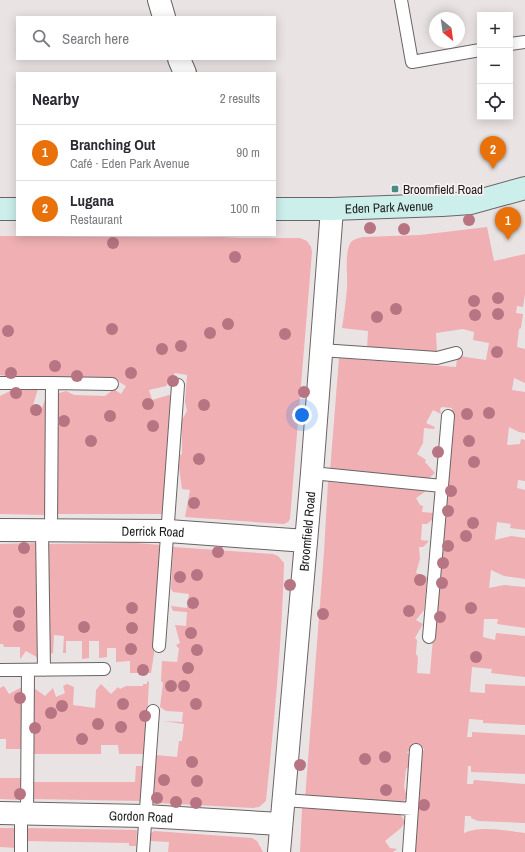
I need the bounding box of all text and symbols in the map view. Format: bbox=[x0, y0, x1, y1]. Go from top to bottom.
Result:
north arrow bbox=[429, 12, 465, 48]
map controls bbox=[477, 12, 513, 120]
button: + bbox=[477, 12, 513, 48]
search box bbox=[16, 16, 276, 60]
icon: search bbox=[30, 27, 52, 49]
text: Search here bbox=[62, 28, 129, 49]
button: − bbox=[477, 48, 513, 84]
button: locate bbox=[477, 84, 513, 120]
text: Nearby bbox=[32, 87, 79, 110]
text: 2 results bbox=[220, 90, 260, 107]
text: Branching Out bbox=[70, 134, 155, 155]
pin: 2 bbox=[480, 136, 506, 169]
text: 1 bbox=[42, 144, 48, 161]
text: 90 m bbox=[236, 144, 260, 161]
text: Café · Eden Park Avenue bbox=[70, 155, 190, 172]
place label: Broomfield Road bbox=[403, 181, 483, 198]
marker: Broomfield Road bbox=[390, 184, 400, 194]
text: Lugana bbox=[70, 190, 114, 211]
street label: Eden Park Avenue bbox=[345, 197, 433, 217]
text: 2 bbox=[42, 200, 48, 217]
text: 100 m bbox=[230, 200, 260, 217]
pin: 1 bbox=[495, 207, 521, 240]
text: Restaurant bbox=[70, 211, 122, 228]
your location bbox=[292, 405, 312, 425]
street label: Broomfield Road bbox=[295, 491, 319, 572]
street label: Derrick Road bbox=[121, 522, 185, 541]
street label: Gordon Road bbox=[109, 807, 174, 826]

